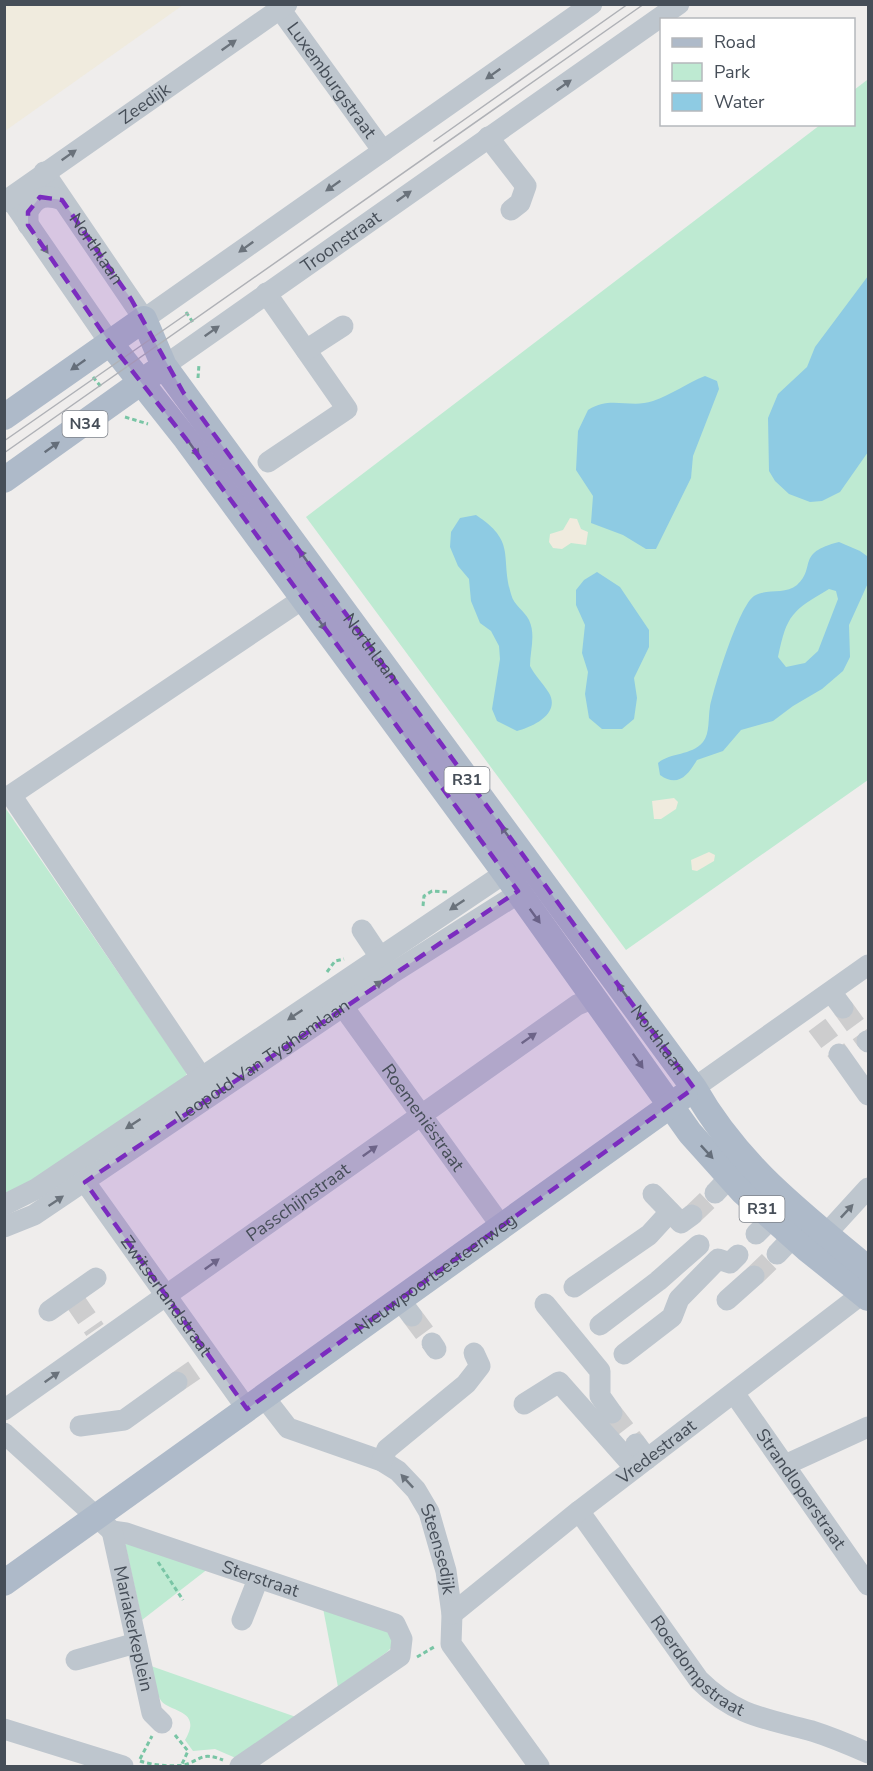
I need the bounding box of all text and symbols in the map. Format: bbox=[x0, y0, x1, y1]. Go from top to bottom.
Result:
street label: Luxemburgstraat bbox=[281, 17, 382, 144]
legend bbox=[660, 18, 855, 126]
text: Road bbox=[714, 30, 756, 54]
one-way arrow bbox=[221, 39, 238, 50]
text: Park bbox=[714, 60, 751, 84]
one-way arrow bbox=[485, 68, 501, 80]
street label: Zeedijk bbox=[115, 77, 176, 130]
one-way arrow bbox=[556, 79, 572, 91]
text: Water bbox=[714, 90, 765, 114]
one-way arrow bbox=[60, 149, 76, 161]
one-way arrow bbox=[326, 180, 342, 192]
one-way arrow bbox=[396, 190, 412, 202]
street label: Troonstraat bbox=[296, 205, 386, 278]
street label: Northlaan bbox=[63, 208, 129, 289]
one-way arrow bbox=[37, 238, 48, 254]
one-way arrow bbox=[239, 241, 255, 253]
one-way arrow bbox=[204, 326, 219, 338]
one-way arrow bbox=[71, 359, 87, 371]
road number: N34 bbox=[62, 411, 107, 437]
one-way arrow bbox=[45, 441, 60, 453]
one-way arrow bbox=[187, 441, 199, 456]
one-way arrow bbox=[298, 550, 310, 566]
street label: Northlaan bbox=[337, 608, 405, 688]
one-way arrow bbox=[315, 615, 327, 631]
road number: R31 bbox=[444, 767, 490, 793]
one-way arrow bbox=[500, 826, 512, 842]
one-way arrow bbox=[449, 899, 465, 911]
one-way arrow bbox=[529, 908, 541, 924]
one-way arrow bbox=[366, 980, 382, 992]
one-way arrow bbox=[616, 983, 628, 999]
street label: Leopold Van Tyghemlaan bbox=[171, 993, 354, 1128]
street label: Northlaan bbox=[625, 1000, 692, 1080]
one-way arrow bbox=[287, 1009, 303, 1020]
one-way arrow bbox=[521, 1032, 537, 1044]
one-way arrow bbox=[632, 1052, 644, 1068]
street label: Roemeniëstraat bbox=[376, 1059, 470, 1177]
one-way arrow bbox=[125, 1118, 142, 1129]
one-way arrow bbox=[699, 1144, 713, 1158]
one-way arrow bbox=[362, 1145, 378, 1157]
street label: Passchijnstraat bbox=[241, 1157, 355, 1247]
one-way arrow bbox=[48, 1195, 64, 1207]
road number: R31 bbox=[740, 1196, 784, 1222]
one-way arrow bbox=[840, 1203, 854, 1218]
street label: Nieuwpoortsesteenweg bbox=[350, 1208, 521, 1340]
street label: Zwitserlandstraat bbox=[115, 1231, 218, 1362]
one-way arrow bbox=[203, 1258, 219, 1270]
one-way arrow bbox=[44, 1371, 60, 1383]
street label: Vredestraat bbox=[611, 1413, 702, 1490]
street label: Strandloperstraat bbox=[750, 1424, 852, 1555]
one-way arrow bbox=[401, 1475, 415, 1489]
street label: Steensedijk bbox=[415, 1499, 461, 1597]
street label: Sterstraat bbox=[219, 1554, 303, 1603]
street label: Mariakerkeplein bbox=[108, 1564, 159, 1694]
street label: Roerdompstraat bbox=[645, 1611, 749, 1722]

